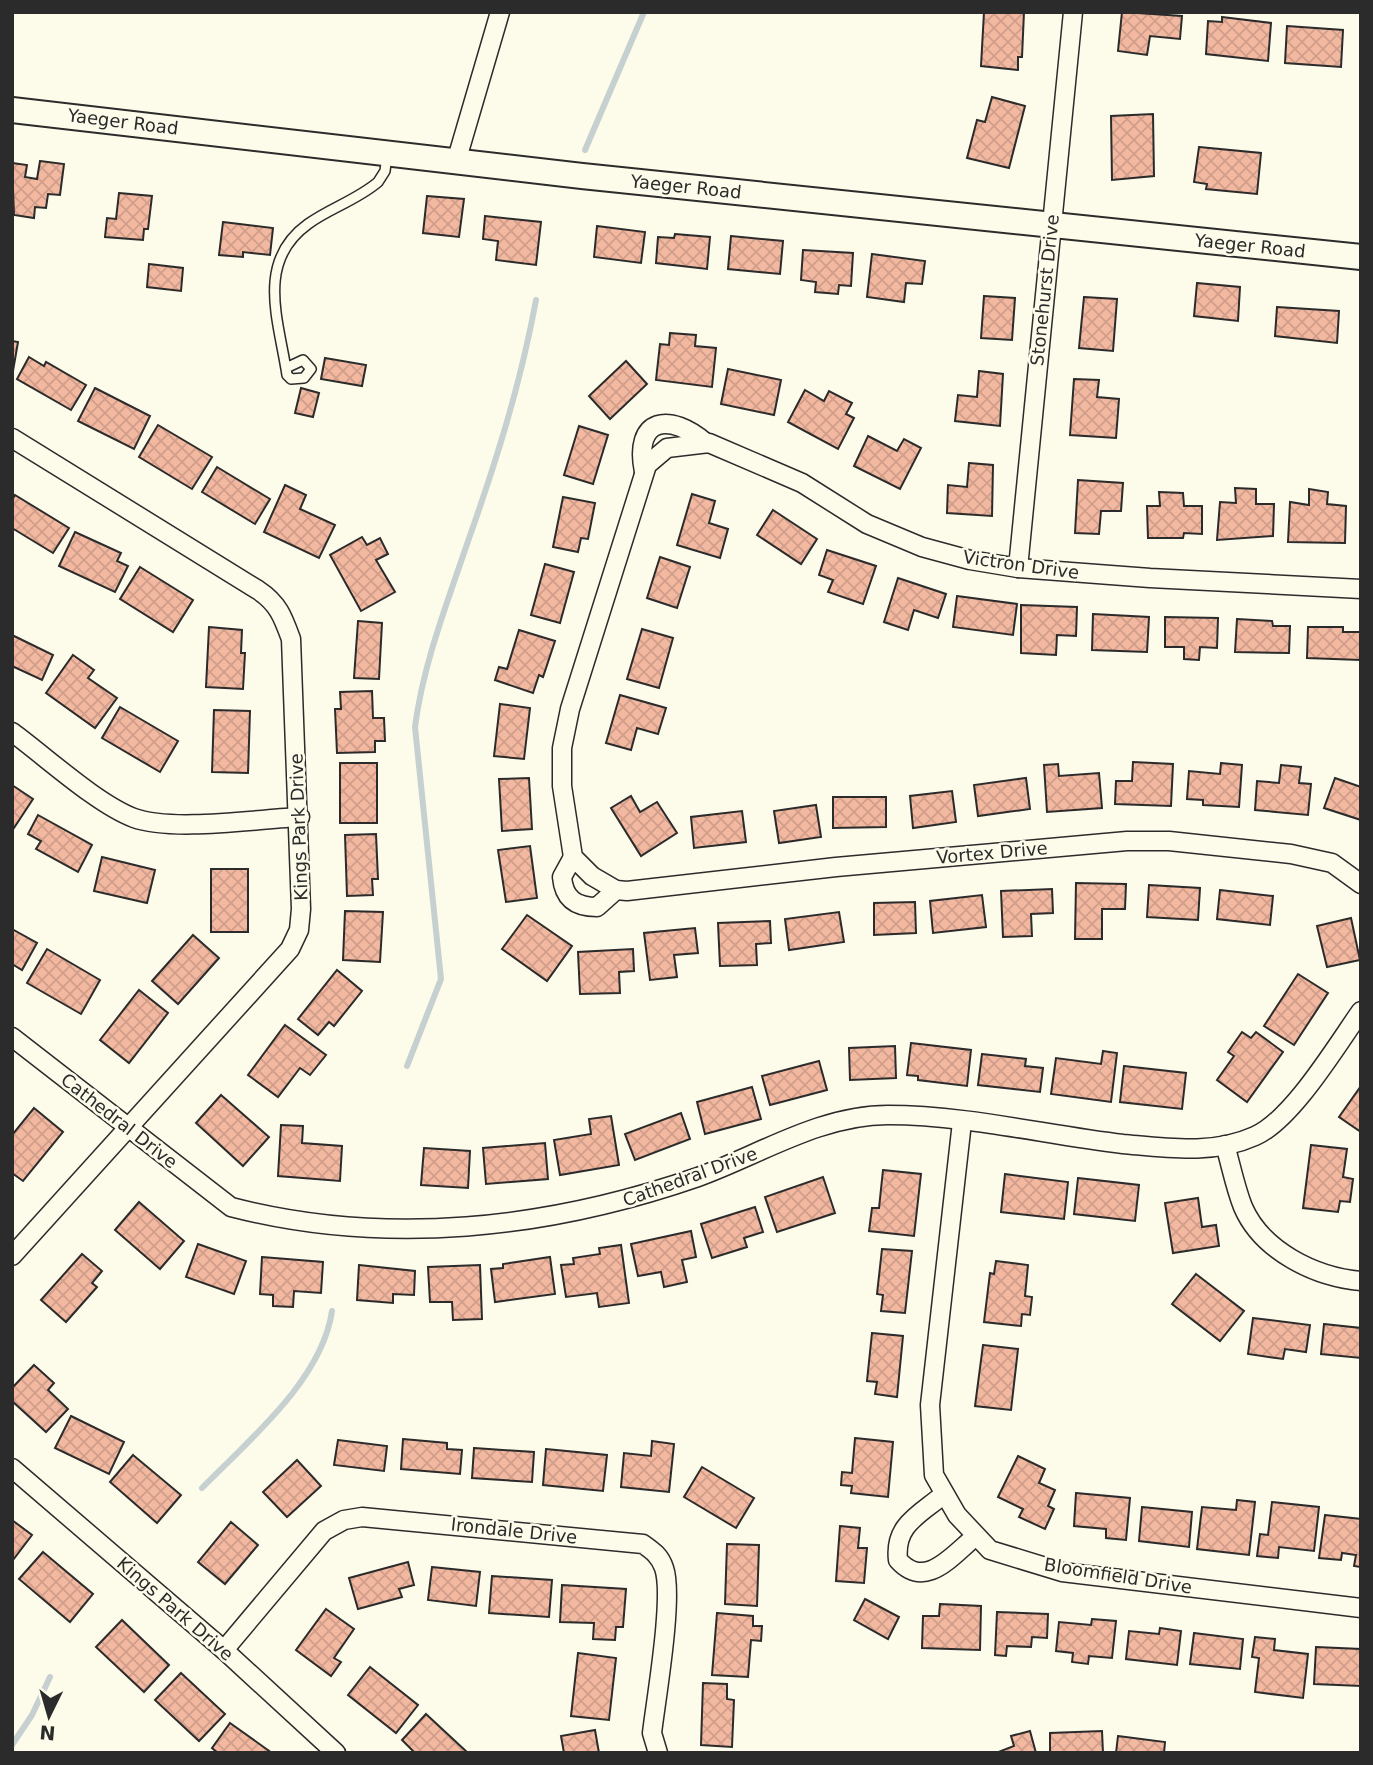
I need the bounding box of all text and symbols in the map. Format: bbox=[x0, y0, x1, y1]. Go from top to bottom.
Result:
street label: Yaeger Road bbox=[65, 104, 180, 139]
street label: Yaeger Road bbox=[629, 170, 743, 203]
street label: Stonehurst Drive bbox=[1026, 213, 1063, 367]
street label: Yaeger Road bbox=[1193, 229, 1307, 262]
street label: Victron Drive bbox=[962, 546, 1080, 583]
street label: Kings Park Drive bbox=[285, 753, 312, 901]
street label: Vortex Drive bbox=[935, 837, 1048, 868]
street label: Cathedral Drive bbox=[57, 1069, 182, 1173]
street label: Cathedral Drive bbox=[620, 1142, 760, 1211]
street label: Irondale Drive bbox=[450, 1513, 578, 1548]
street label: Kings Park Drive bbox=[113, 1552, 238, 1665]
street label: Bloomfield Drive bbox=[1043, 1553, 1194, 1598]
north arrow bbox=[14, 1681, 84, 1751]
text: N bbox=[39, 1721, 56, 1745]

